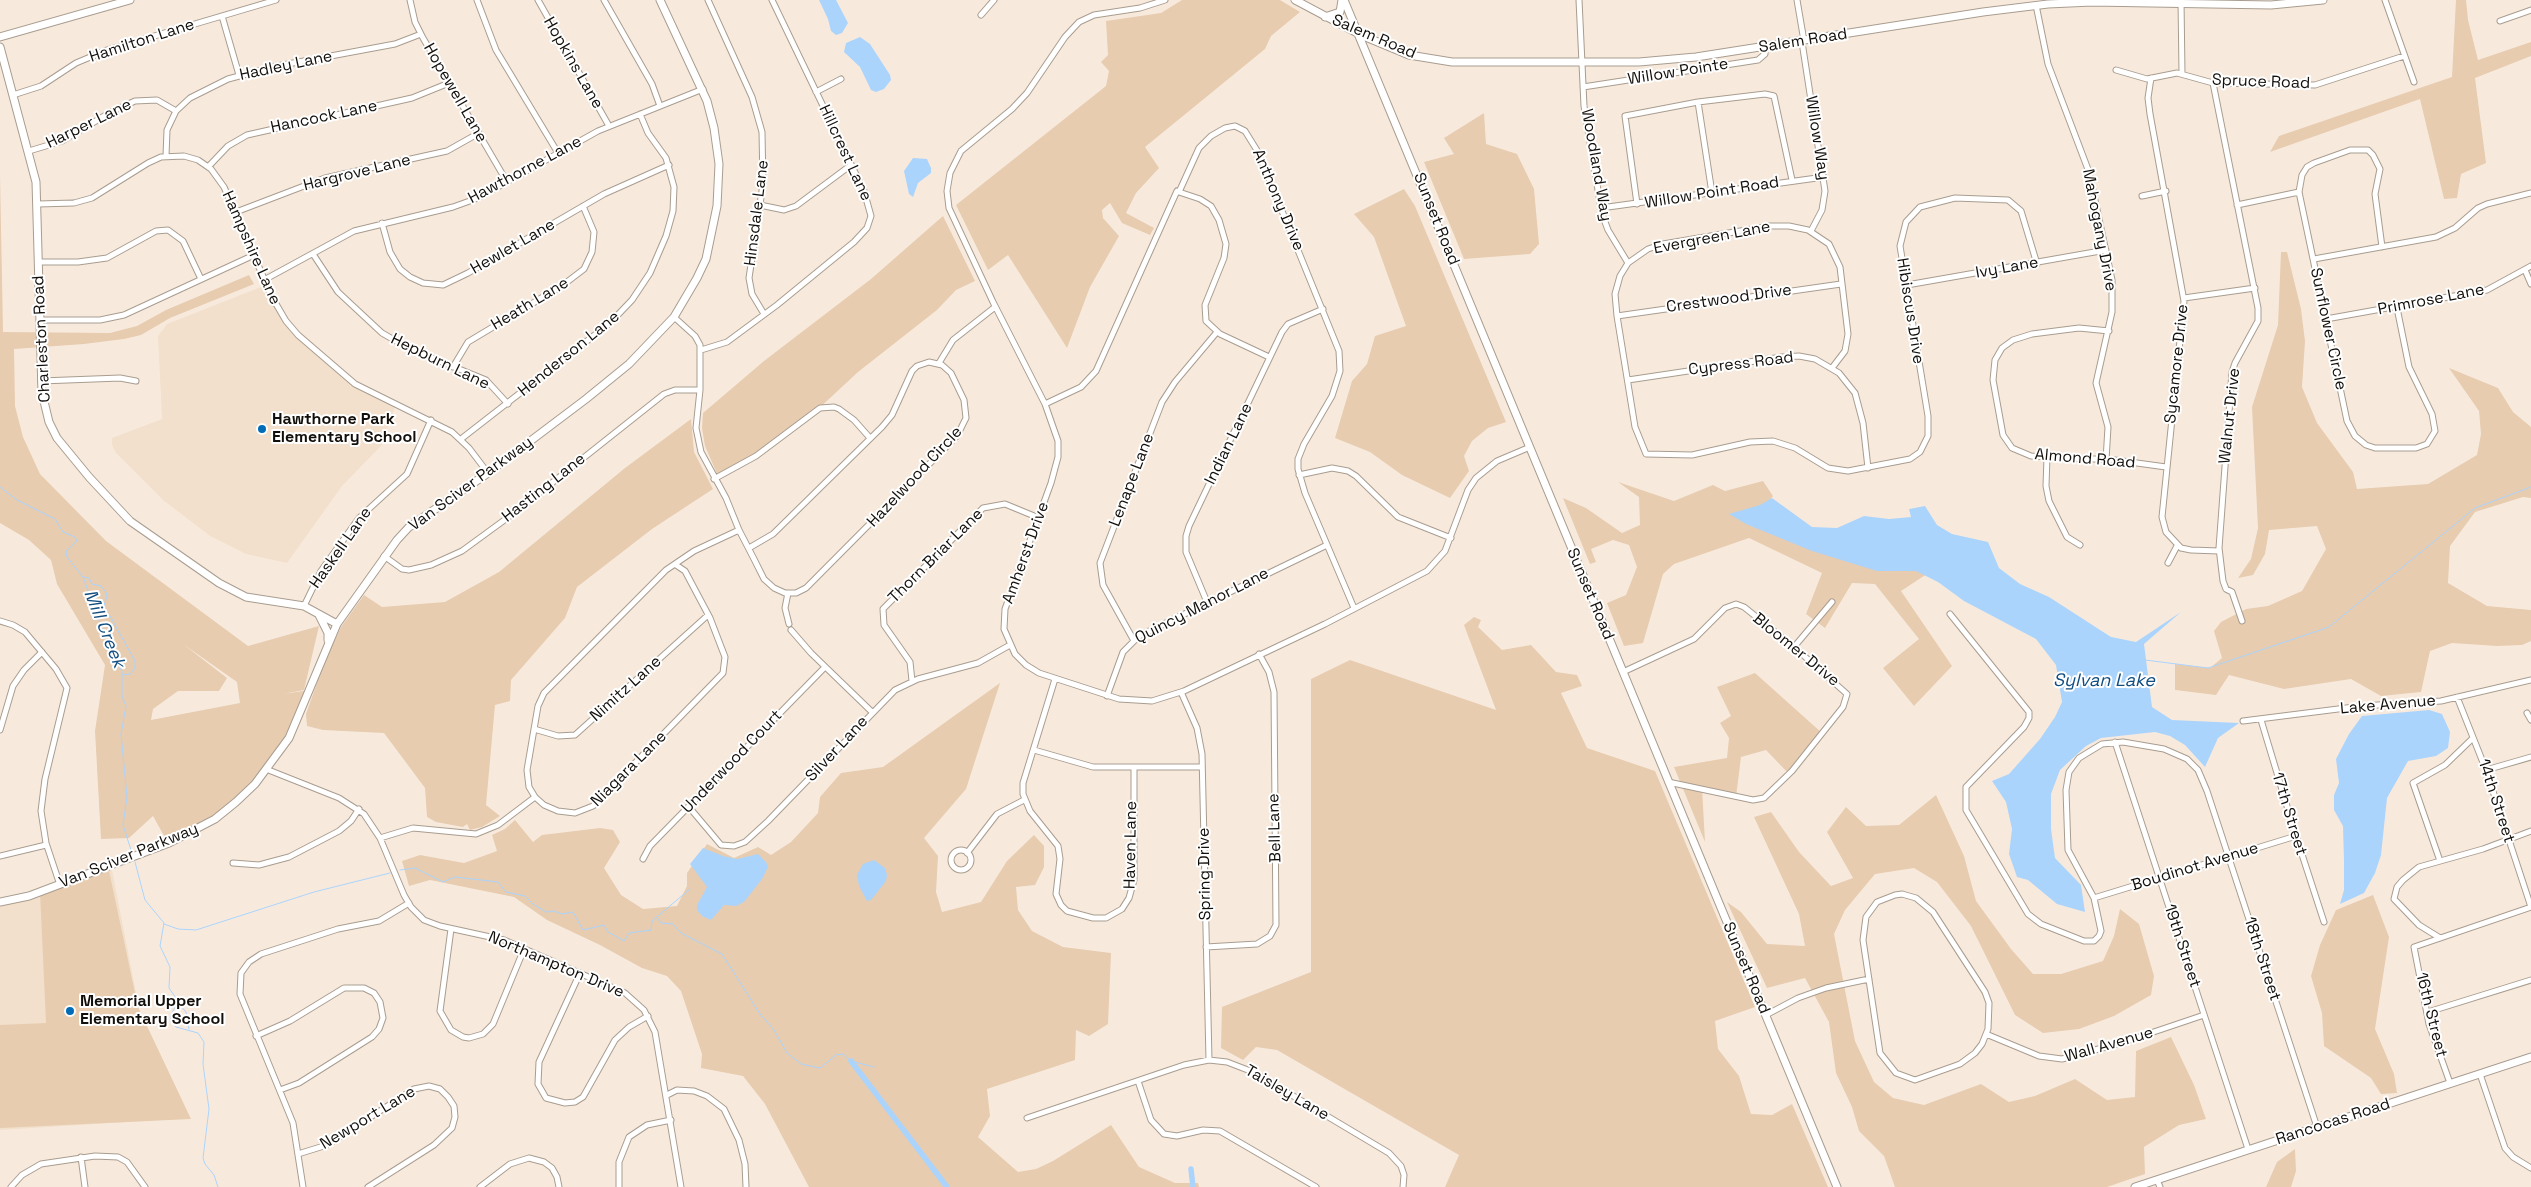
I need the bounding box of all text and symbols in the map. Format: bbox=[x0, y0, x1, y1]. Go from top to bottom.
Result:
street label: Salem Road bbox=[1329, 11, 1419, 63]
street label: Hopkins Lane bbox=[539, 14, 607, 112]
street label: Hamilton Lane bbox=[87, 15, 197, 67]
street label: Salem Road bbox=[1757, 25, 1849, 57]
street label: Hopewell Lane bbox=[419, 40, 491, 146]
street label: Hadley Lane bbox=[238, 47, 334, 85]
street label: Willow Pointe bbox=[1626, 55, 1730, 89]
street label: Spruce Road bbox=[2212, 71, 2310, 93]
street label: Willow Way bbox=[1801, 94, 1833, 182]
street label: Harper Lane bbox=[43, 95, 135, 153]
street label: Hancock Lane bbox=[269, 96, 379, 138]
street label: Hillcrest Lane bbox=[814, 102, 876, 204]
street label: Woodland Way bbox=[1577, 107, 1615, 223]
street label: Hawthorne Lane bbox=[465, 132, 585, 208]
street label: Anthony Drive bbox=[1248, 146, 1308, 254]
street label: Hargrove Lane bbox=[301, 150, 413, 196]
street label: Hinsdale Lane bbox=[741, 159, 773, 267]
street label: Mahogany Drive bbox=[2078, 167, 2120, 293]
street label: Sunset Road bbox=[1409, 170, 1463, 268]
street label: Willow Point Road bbox=[1643, 173, 1781, 213]
street label: Hampshire Lane bbox=[217, 188, 285, 308]
street label: Hewlet Lane bbox=[467, 215, 559, 279]
street label: Evergreen Lane bbox=[1652, 217, 1772, 259]
street label: Ivy Lane bbox=[1974, 253, 2040, 283]
street label: Hibiscus Drive bbox=[1892, 257, 1928, 365]
street label: Sunflower Circle bbox=[2306, 266, 2350, 392]
street label: Heath Lane bbox=[488, 273, 572, 335]
street label: Charleston Road bbox=[29, 275, 55, 403]
street label: Primrose Lane bbox=[2376, 280, 2486, 320]
street label: Crestwood Drive bbox=[1665, 281, 1793, 317]
street label: Sycamore Drive bbox=[2161, 303, 2193, 425]
street label: Henderson Lane bbox=[514, 307, 624, 401]
street label: Hepburn Lane bbox=[387, 330, 493, 394]
street label: Cypress Road bbox=[1687, 348, 1795, 380]
street label: Walnut Drive bbox=[2215, 367, 2245, 465]
street label: Indian Lane bbox=[1201, 400, 1257, 488]
place label: Hawthorne Park Elementary School bbox=[272, 410, 416, 448]
marker: Hawthorne Park Elementary School bbox=[256, 423, 268, 435]
street label: Hazelwood Circle bbox=[863, 423, 967, 531]
street label: Lenape Lane bbox=[1105, 431, 1159, 529]
street label: Van Sciver Parkway bbox=[405, 433, 537, 535]
street label: Almond Road bbox=[2034, 445, 2136, 473]
street label: Hasting Lane bbox=[498, 449, 590, 527]
street label: Amherst Drive bbox=[999, 499, 1053, 607]
street label: Haskell Lane bbox=[306, 504, 376, 592]
street label: Thorn Briar Lane bbox=[885, 505, 987, 607]
street label: Sunset Road bbox=[1562, 545, 1618, 643]
street label: Quincy Manor Lane bbox=[1132, 564, 1272, 648]
water label: Mill Creek bbox=[79, 587, 129, 671]
street label: Bloomer Drive bbox=[1749, 609, 1843, 691]
street label: Nimitz Lane bbox=[586, 652, 666, 726]
water label: Sylvan Lake bbox=[2053, 670, 2155, 692]
street label: Lake Avenue bbox=[2339, 691, 2437, 719]
street label: Underwood Court bbox=[678, 706, 786, 818]
street label: Silver Lane bbox=[802, 712, 872, 786]
street label: Niagara Lane bbox=[587, 727, 671, 811]
street label: 14th Street bbox=[2473, 757, 2519, 845]
street label: 17th Street bbox=[2267, 770, 2311, 858]
street label: Bell Lane bbox=[1264, 793, 1286, 863]
street label: Haven Lane bbox=[1121, 801, 1141, 889]
street label: Van Sciver Parkway bbox=[57, 819, 201, 893]
street label: Spring Drive bbox=[1195, 828, 1215, 920]
street label: Boudinot Avenue bbox=[2129, 839, 2261, 895]
street label: 19th Street bbox=[2159, 902, 2205, 990]
street label: 18th Street bbox=[2239, 915, 2285, 1003]
street label: Sunset Road bbox=[1718, 919, 1774, 1017]
street label: Northampton Drive bbox=[485, 928, 627, 1002]
street label: 16th Street bbox=[2411, 971, 2451, 1059]
place label: Memorial Upper Elementary School bbox=[80, 992, 224, 1030]
marker: Memorial Upper Elementary School bbox=[64, 1005, 76, 1017]
street label: Wall Avenue bbox=[2062, 1023, 2156, 1067]
street label: Taisley Lane bbox=[1241, 1061, 1333, 1125]
street label: Newport Lane bbox=[317, 1082, 419, 1154]
street label: Rancocas Road bbox=[2273, 1094, 2393, 1150]

